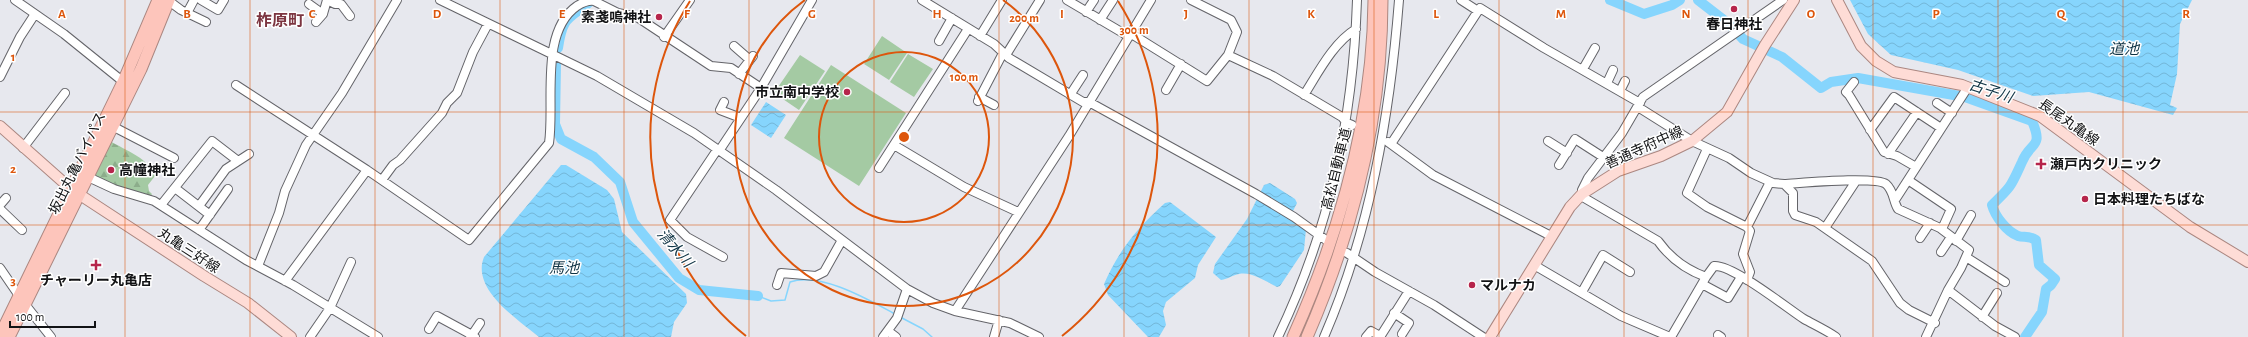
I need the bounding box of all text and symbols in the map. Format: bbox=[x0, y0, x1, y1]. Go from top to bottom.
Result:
marker: 春日神社 bbox=[1729, 4, 1739, 14]
text: A bbox=[58, 8, 66, 21]
text: B bbox=[183, 8, 191, 21]
text: C bbox=[309, 8, 316, 21]
text: D bbox=[433, 8, 442, 21]
text: E bbox=[559, 8, 566, 21]
text: F bbox=[684, 8, 691, 21]
text: G bbox=[808, 8, 816, 21]
text: H bbox=[932, 8, 942, 21]
text: I bbox=[1060, 8, 1064, 21]
text: J bbox=[1184, 8, 1188, 21]
text: K bbox=[1307, 8, 1315, 21]
text: L bbox=[1433, 8, 1439, 21]
text: M bbox=[1556, 8, 1566, 21]
text: N bbox=[1681, 8, 1691, 21]
text: O bbox=[1807, 8, 1816, 21]
text: P bbox=[1932, 8, 1940, 21]
text: Q bbox=[2057, 8, 2067, 21]
text: R bbox=[2182, 8, 2190, 21]
place label: 素戔嗚神社 bbox=[581, 9, 651, 25]
district label: 柞原町 bbox=[256, 12, 304, 29]
marker: 素戔嗚神社 bbox=[654, 12, 664, 22]
text: 200 m bbox=[1009, 12, 1039, 24]
place label: 春日神社 bbox=[1706, 16, 1762, 32]
text: 300 m bbox=[1119, 24, 1149, 36]
water label: 道池 bbox=[2109, 41, 2141, 57]
text: 1 bbox=[11, 51, 15, 64]
text: 100 m bbox=[950, 71, 978, 83]
water label: 古子川 bbox=[1967, 76, 2017, 106]
place label: 市立南中学校 bbox=[755, 85, 839, 100]
marker: 市立南中学校 bbox=[842, 87, 852, 97]
street label: 長尾丸亀線 bbox=[2036, 96, 2102, 149]
street label: 坂出丸亀バイパス bbox=[46, 110, 109, 217]
street label: 善通寺府中線 bbox=[1603, 124, 1686, 171]
street label: 高松自動車道 bbox=[1319, 127, 1354, 212]
centre of rings bbox=[897, 130, 911, 144]
place label: 瀬戸内クリニック bbox=[2050, 157, 2162, 172]
marker: 瀬戸内クリニック bbox=[2035, 158, 2047, 170]
place label: 高幢神社 bbox=[119, 162, 175, 178]
text: 2 bbox=[10, 163, 16, 176]
marker: 高幢神社 bbox=[106, 165, 116, 175]
place label: 日本料理たちばな bbox=[2093, 191, 2205, 207]
marker: 日本料理たちばな bbox=[2080, 194, 2090, 204]
street label: 丸亀三好線 bbox=[155, 225, 222, 276]
water label: 清水川 bbox=[654, 226, 697, 272]
marker: チャーリー丸亀店 bbox=[91, 260, 101, 270]
water label: 馬池 bbox=[549, 260, 581, 276]
place label: チャーリー丸亀店 bbox=[40, 273, 152, 288]
text: 3 bbox=[10, 275, 16, 288]
place label: マルナカ bbox=[1480, 279, 1536, 293]
marker: マルナカ bbox=[1467, 280, 1477, 290]
scale bar bbox=[10, 303, 95, 329]
text: 100 m bbox=[16, 311, 44, 323]

